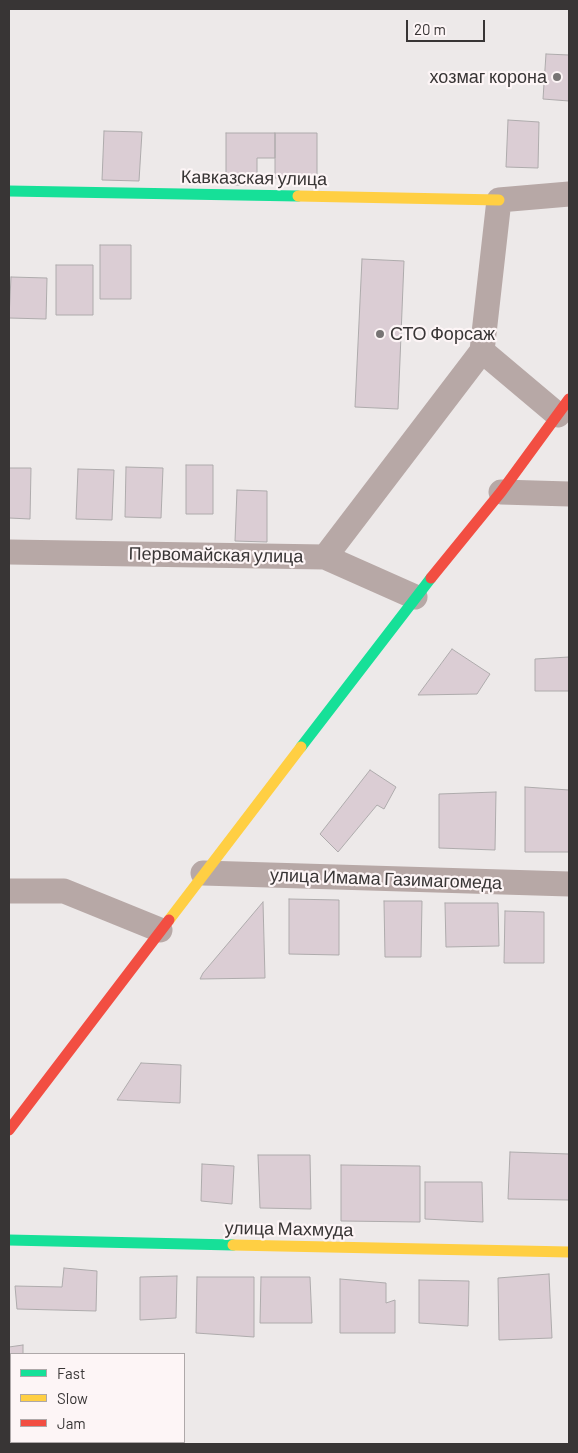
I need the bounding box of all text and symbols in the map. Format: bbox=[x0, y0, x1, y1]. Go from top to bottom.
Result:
scale bar bbox=[408, 10, 487, 42]
text: 20 m bbox=[414, 20, 446, 38]
place label: хозмаг корона bbox=[430, 66, 547, 88]
marker: хозмаг корона bbox=[551, 71, 563, 83]
street label: Кавказская улица bbox=[181, 166, 327, 190]
place label: СТО Форсаж bbox=[390, 323, 495, 345]
marker: СТО Форсаж bbox=[374, 328, 386, 340]
street label: Первомайская улица bbox=[128, 543, 304, 567]
street label: улица Имама Газимагомеда bbox=[270, 864, 502, 894]
street label: улица Махмуда bbox=[224, 1217, 354, 1241]
legend bbox=[10, 1353, 185, 1443]
text: Fast bbox=[57, 1364, 85, 1382]
text: Slow bbox=[57, 1389, 88, 1407]
text: Jam bbox=[57, 1414, 86, 1432]

